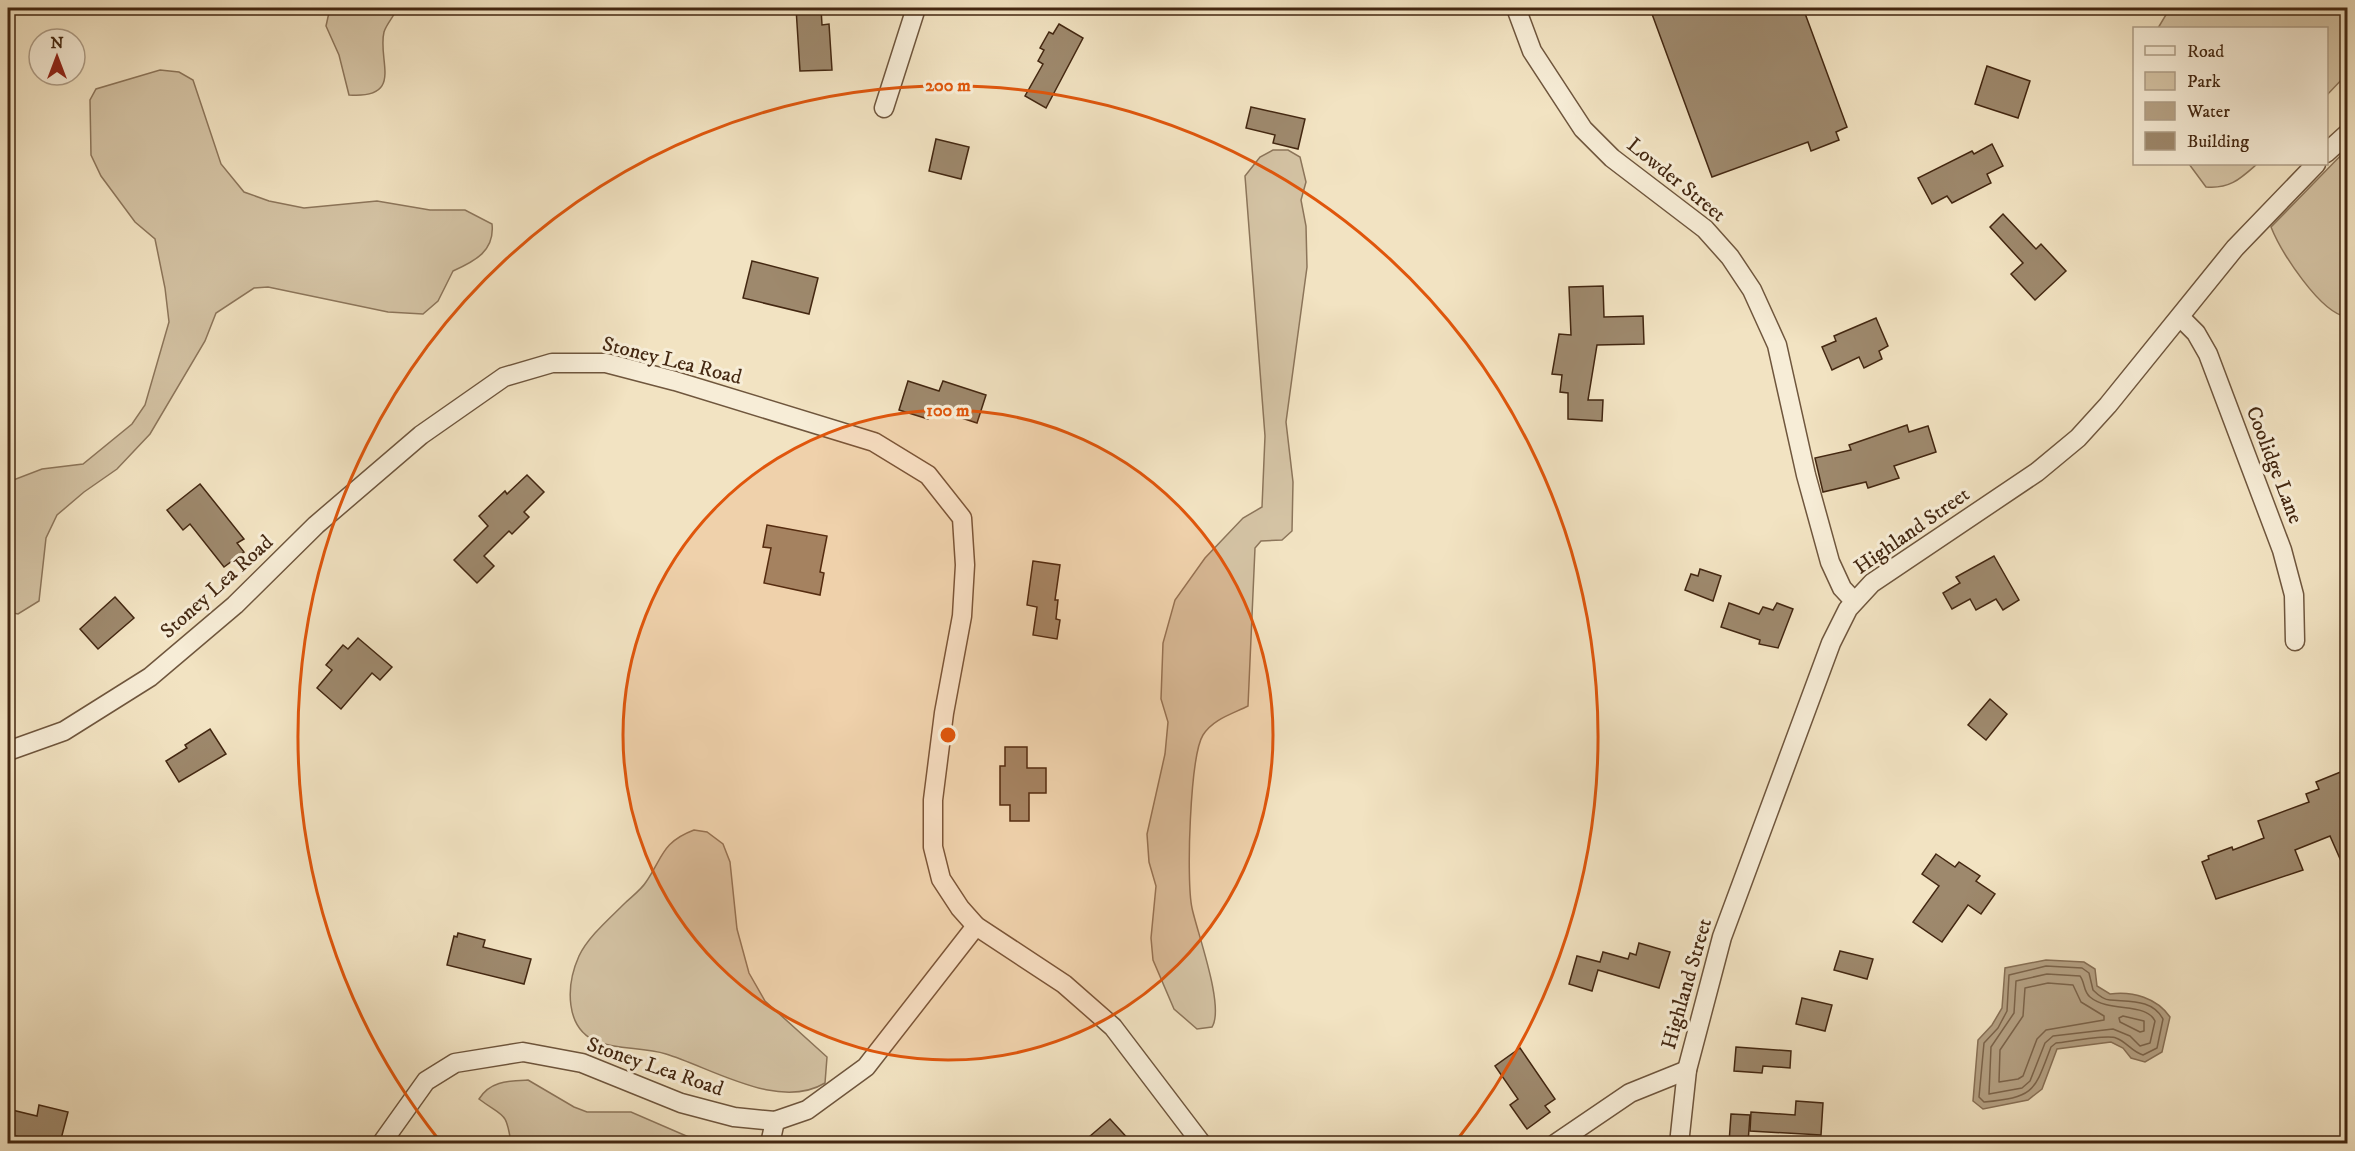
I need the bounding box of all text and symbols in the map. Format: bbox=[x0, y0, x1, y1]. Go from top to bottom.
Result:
north arrow bbox=[27, 27, 87, 87]
legend bbox=[2133, 27, 2328, 165]
text: N bbox=[50, 33, 64, 53]
text: Road bbox=[2187, 41, 2224, 63]
text: Park bbox=[2187, 71, 2221, 93]
text: 200 m bbox=[925, 75, 971, 97]
text: Water bbox=[2186, 101, 2230, 123]
text: Building bbox=[2187, 131, 2249, 153]
street label: Lowder Street bbox=[1621, 132, 1731, 228]
street label: Stoney Lea Road bbox=[600, 331, 745, 391]
text: 100 m bbox=[926, 400, 970, 422]
street label: Coolidge Lane bbox=[2240, 403, 2308, 528]
street label: Highland Street bbox=[1849, 481, 1975, 580]
street label: Stoney Lea Road bbox=[155, 529, 279, 644]
centre of rings bbox=[938, 725, 958, 745]
street label: Highland Street bbox=[1656, 915, 1718, 1053]
street label: Stoney Lea Road bbox=[583, 1031, 727, 1103]

